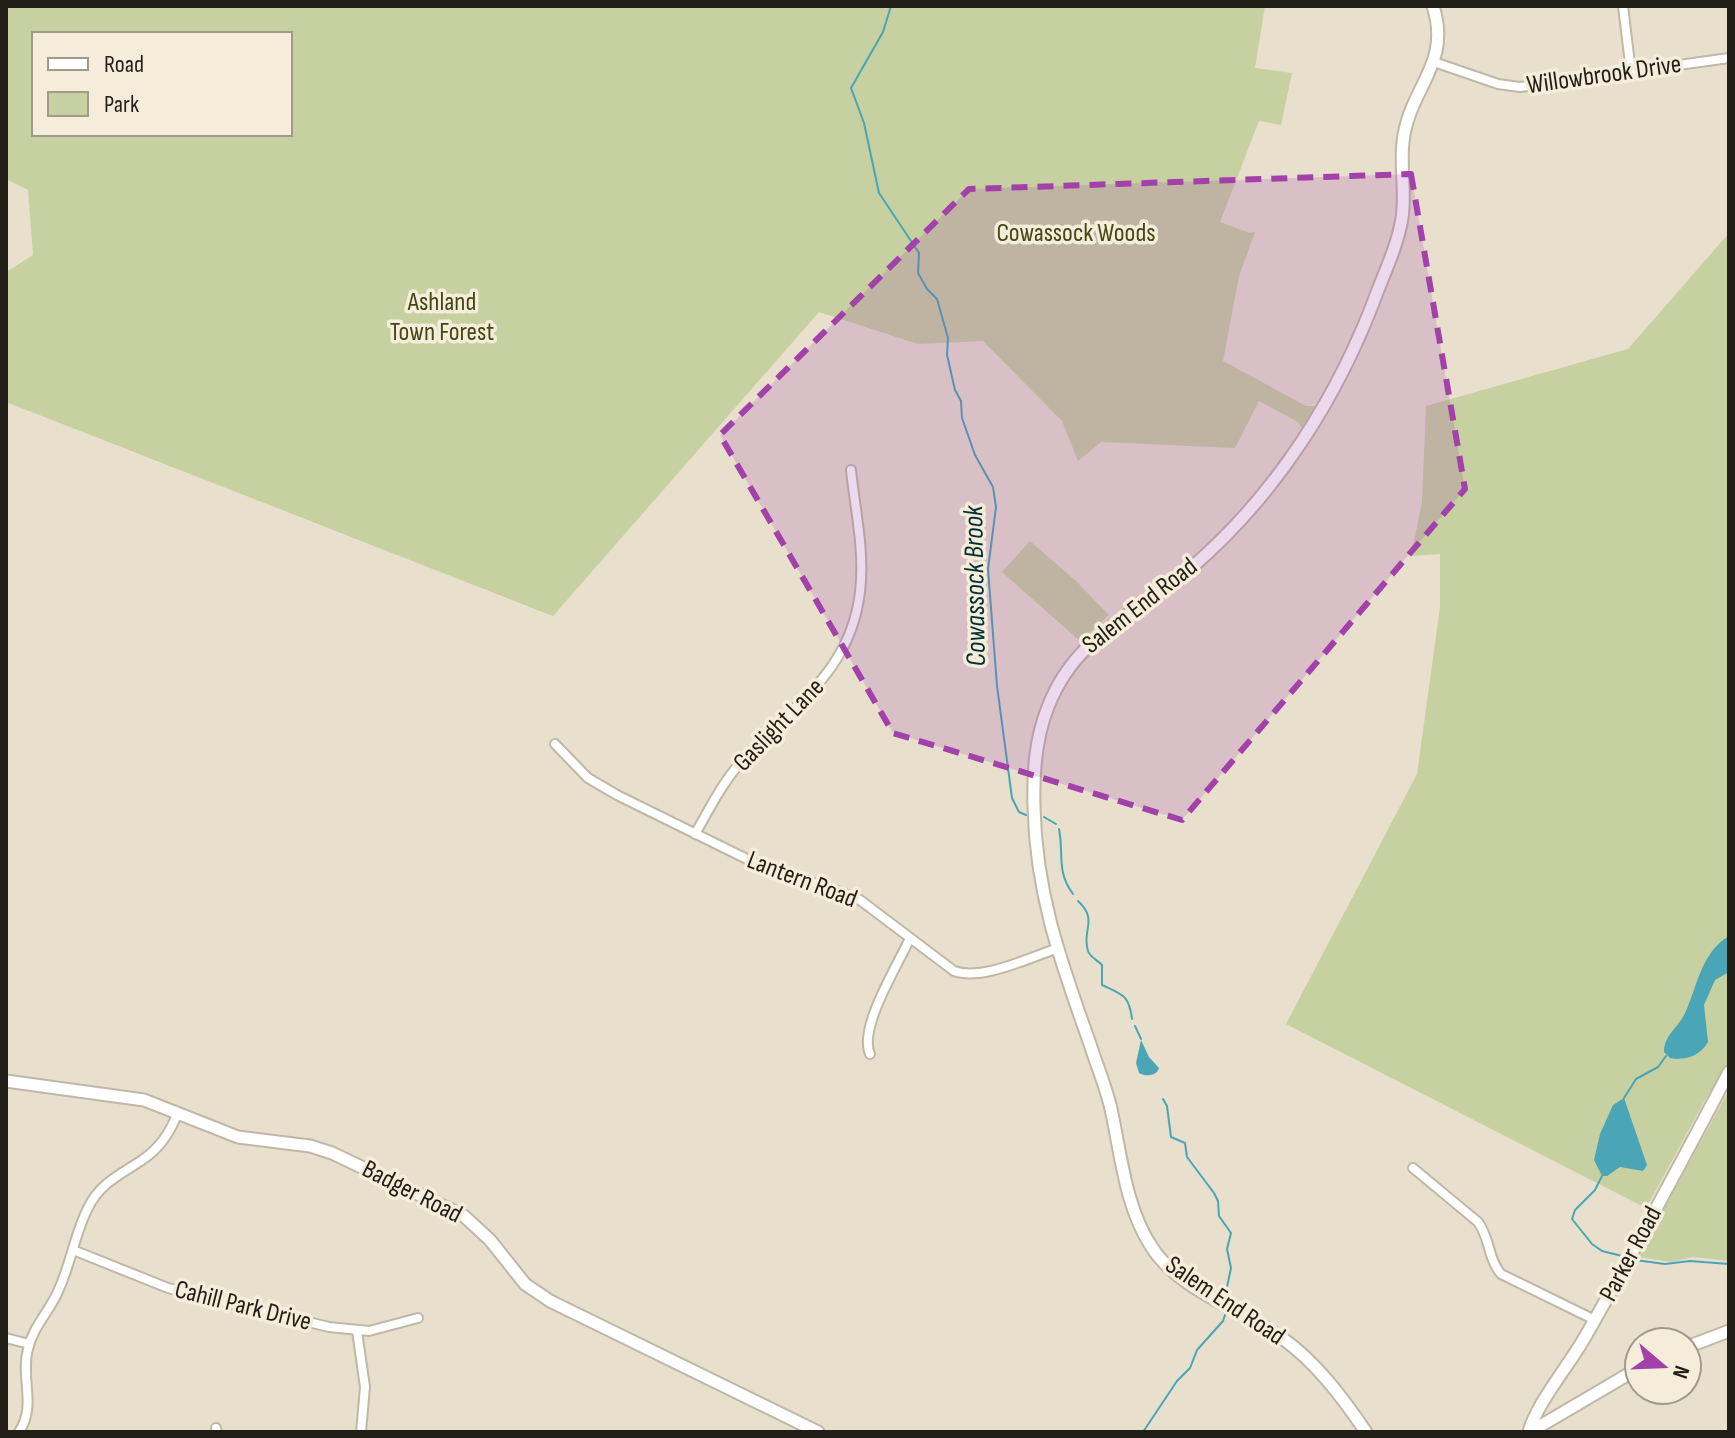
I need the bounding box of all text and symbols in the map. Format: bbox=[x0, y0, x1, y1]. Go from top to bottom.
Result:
legend bbox=[32, 32, 292, 136]
street label: Willowbrook Drive bbox=[1525, 49, 1683, 101]
text: Road bbox=[104, 50, 144, 79]
text: Park bbox=[104, 90, 139, 119]
park label: Cowassock Woods bbox=[996, 218, 1156, 249]
park label: Ashland Town Forest bbox=[390, 287, 494, 348]
water label: Cowassock Brook bbox=[957, 504, 993, 667]
street label: Salem End Road bbox=[1076, 551, 1204, 661]
street label: Gaslight Lane bbox=[727, 672, 831, 778]
street label: Lantern Road bbox=[743, 845, 861, 915]
street label: Badger Road bbox=[357, 1154, 467, 1230]
street label: Parker Road bbox=[1593, 1201, 1669, 1307]
street label: Salem End Road bbox=[1159, 1250, 1291, 1352]
street label: Cahill Park Drive bbox=[172, 1274, 314, 1338]
north arrow bbox=[1623, 1326, 1703, 1406]
text: N bbox=[1666, 1362, 1695, 1382]

